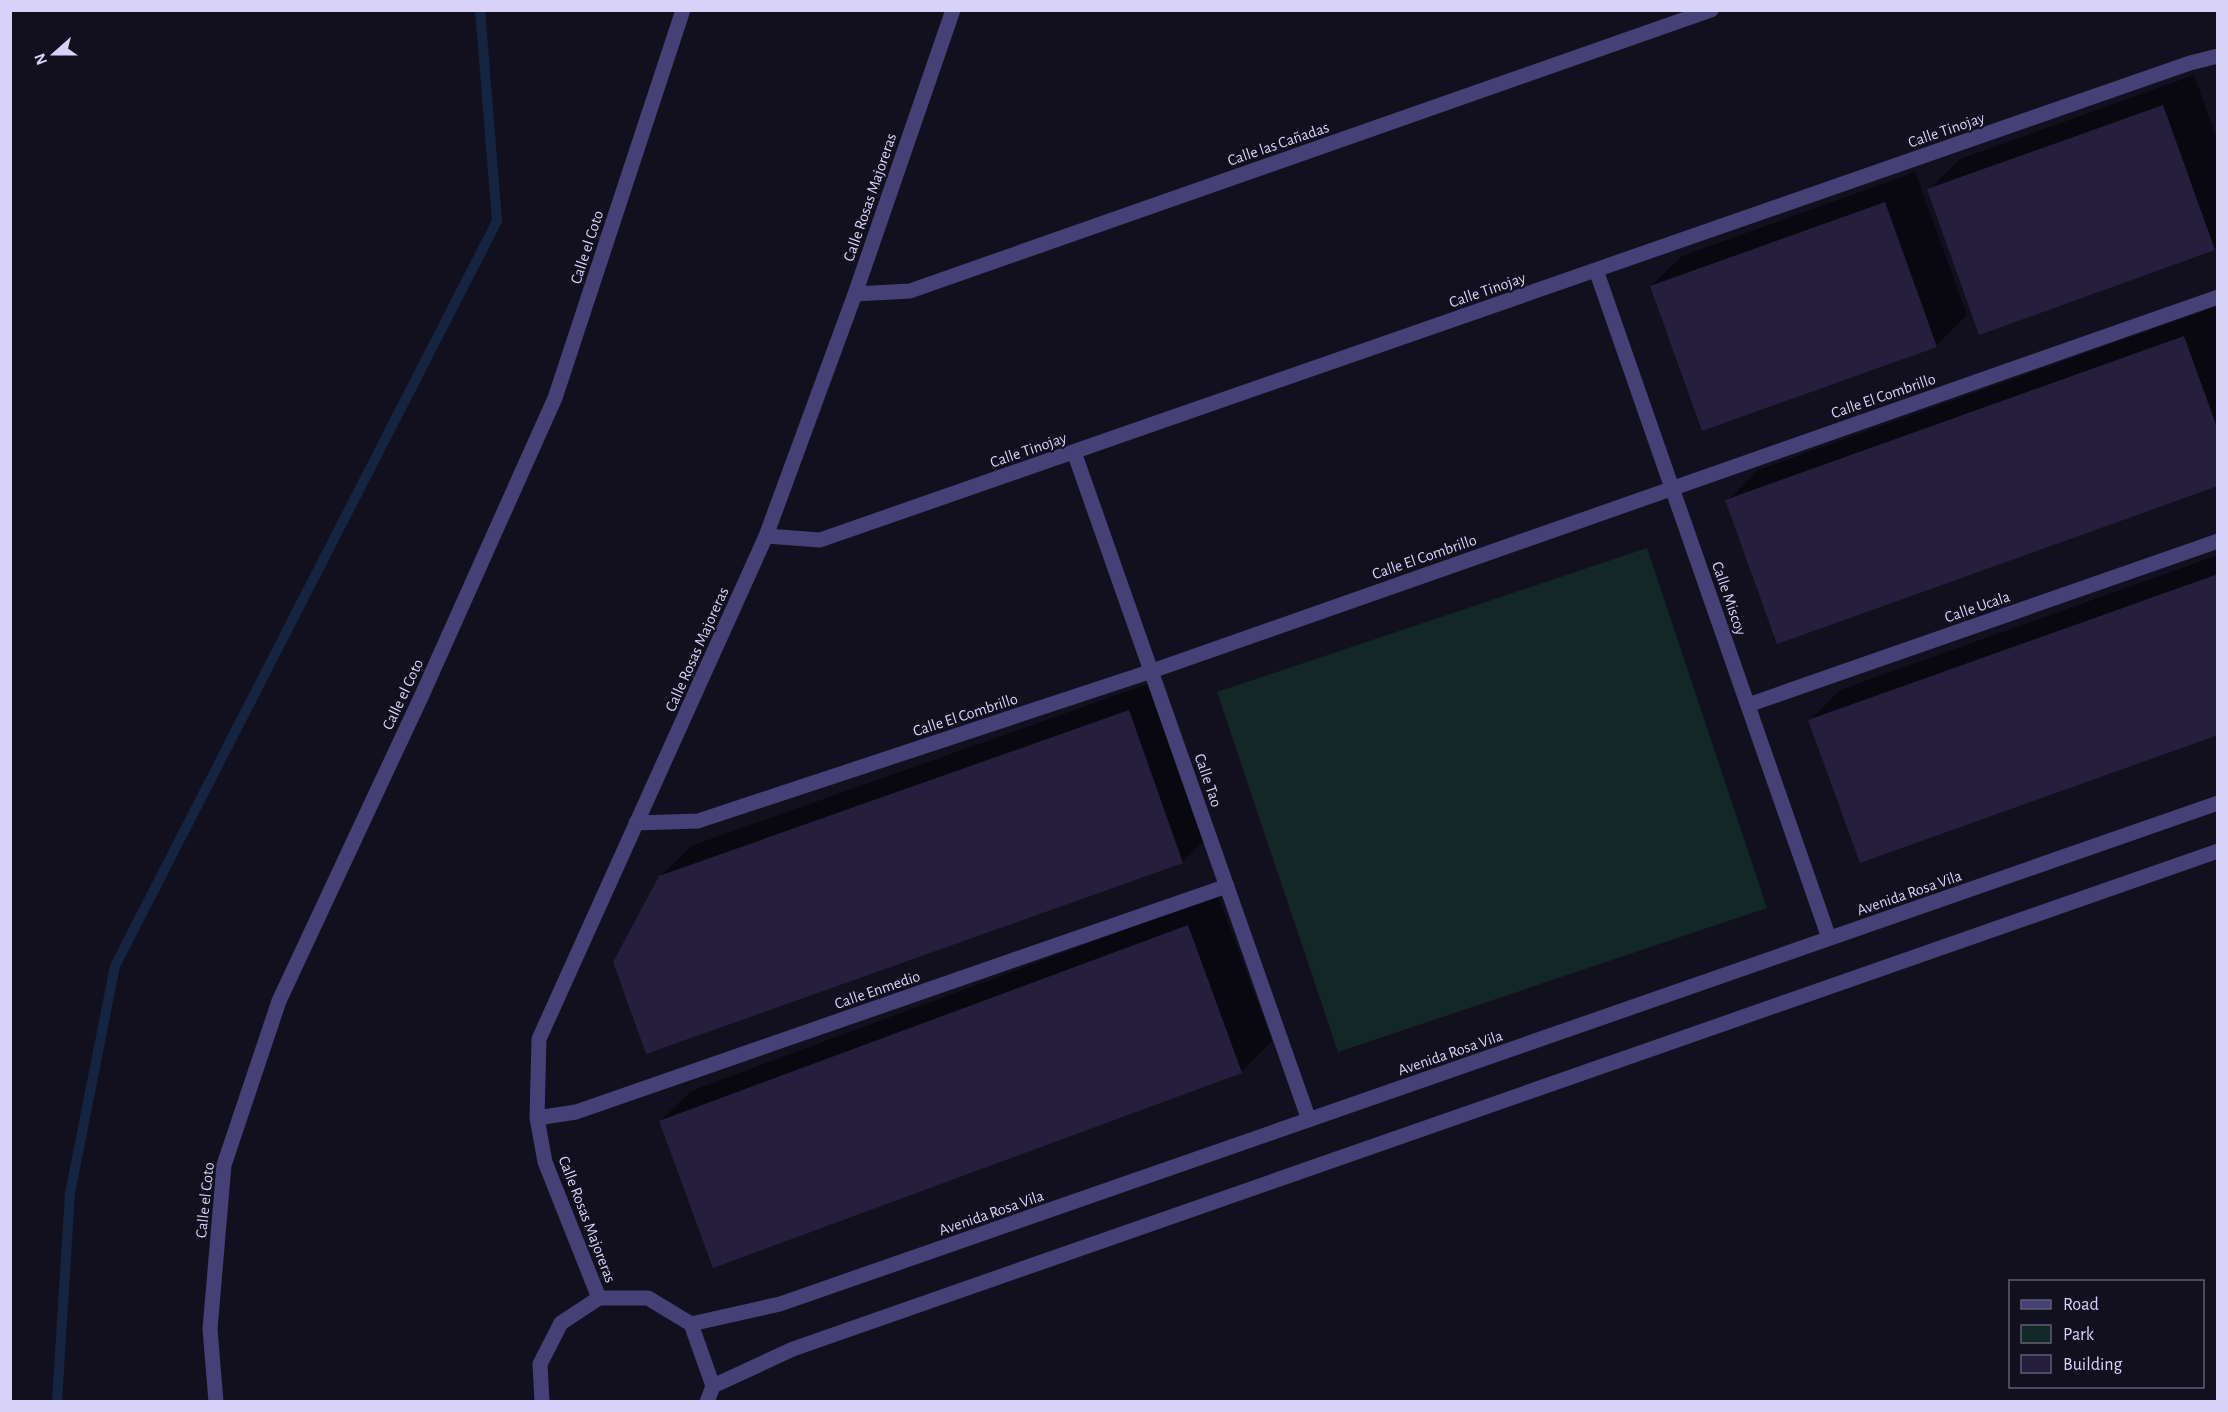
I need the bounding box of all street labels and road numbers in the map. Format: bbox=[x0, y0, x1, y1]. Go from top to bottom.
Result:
street label: Calle Tinojay bbox=[1906, 109, 1987, 151]
street label: Calle las Cañadas bbox=[1225, 119, 1331, 169]
street label: Calle Rosas Majoreras bbox=[841, 131, 900, 264]
street label: Calle el Coto bbox=[568, 208, 606, 286]
street label: Calle Tinojay bbox=[1447, 269, 1528, 311]
street label: Calle El Combrillo bbox=[1829, 371, 1938, 421]
street label: Calle Tinojay bbox=[988, 429, 1069, 471]
street label: Calle El Combrillo bbox=[1370, 532, 1479, 582]
street label: Calle Miscoy bbox=[1708, 559, 1749, 638]
street label: Calle Rosas Majoreras bbox=[662, 585, 732, 714]
street label: Calle Ucala bbox=[1943, 588, 2012, 626]
street label: Calle el Coto bbox=[380, 656, 426, 732]
street label: Calle El Combrillo bbox=[911, 690, 1020, 739]
street label: Calle Tao bbox=[1191, 751, 1225, 809]
street label: Avenida Rosa Vila bbox=[1855, 868, 1964, 918]
street label: Calle Enmedio bbox=[832, 968, 922, 1012]
street label: Avenida Rosa Vila bbox=[1396, 1028, 1505, 1078]
street label: Calle Rosas Majoreras bbox=[555, 1154, 619, 1285]
street label: Calle el Coto bbox=[193, 1161, 217, 1239]
street label: Avenida Rosa Vila bbox=[937, 1188, 1046, 1238]

